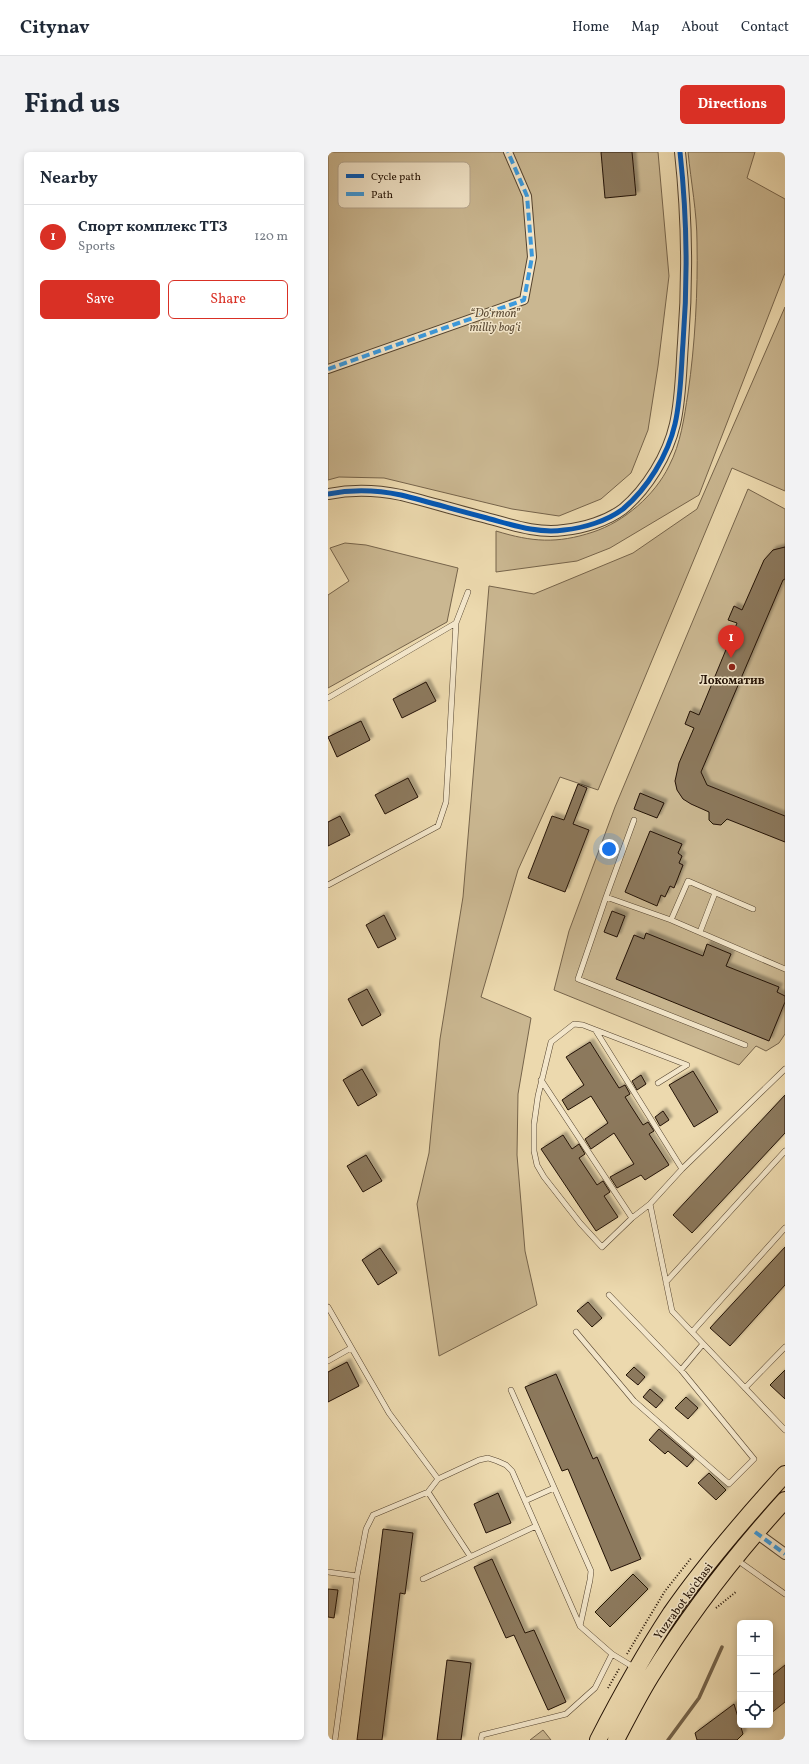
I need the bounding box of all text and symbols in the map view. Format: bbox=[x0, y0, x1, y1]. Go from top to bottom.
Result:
text: Citynav bbox=[20, 15, 90, 41]
text: Home bbox=[572, 18, 609, 37]
text: Map bbox=[631, 18, 659, 37]
text: About bbox=[681, 18, 719, 37]
text: Contact bbox=[741, 18, 789, 37]
text: Find us bbox=[24, 85, 120, 124]
button: Directions bbox=[680, 85, 785, 124]
legend bbox=[338, 162, 470, 208]
text: Nearby bbox=[40, 167, 98, 190]
text: Cycle path bbox=[371, 170, 421, 185]
text: Path bbox=[371, 188, 394, 203]
text: Спорт комплекс ТТЗ bbox=[78, 217, 228, 238]
text: 1 bbox=[50, 228, 56, 246]
text: 120 m bbox=[254, 228, 288, 246]
text: Sports bbox=[78, 238, 115, 256]
button: Save bbox=[40, 280, 160, 319]
button: Share bbox=[168, 280, 288, 319]
park label: “Do‘rmon” milliy bog‘i bbox=[470, 306, 521, 336]
pin: 1 bbox=[718, 625, 744, 658]
marker: Локоматив bbox=[727, 662, 737, 672]
place label: Локоматив bbox=[699, 673, 765, 689]
your location bbox=[599, 839, 619, 859]
street label: Yuzrabot ko'chasi bbox=[651, 1560, 717, 1643]
map controls bbox=[737, 1620, 773, 1728]
button: + bbox=[737, 1620, 773, 1656]
button: − bbox=[737, 1656, 773, 1692]
button: locate bbox=[737, 1692, 773, 1728]

